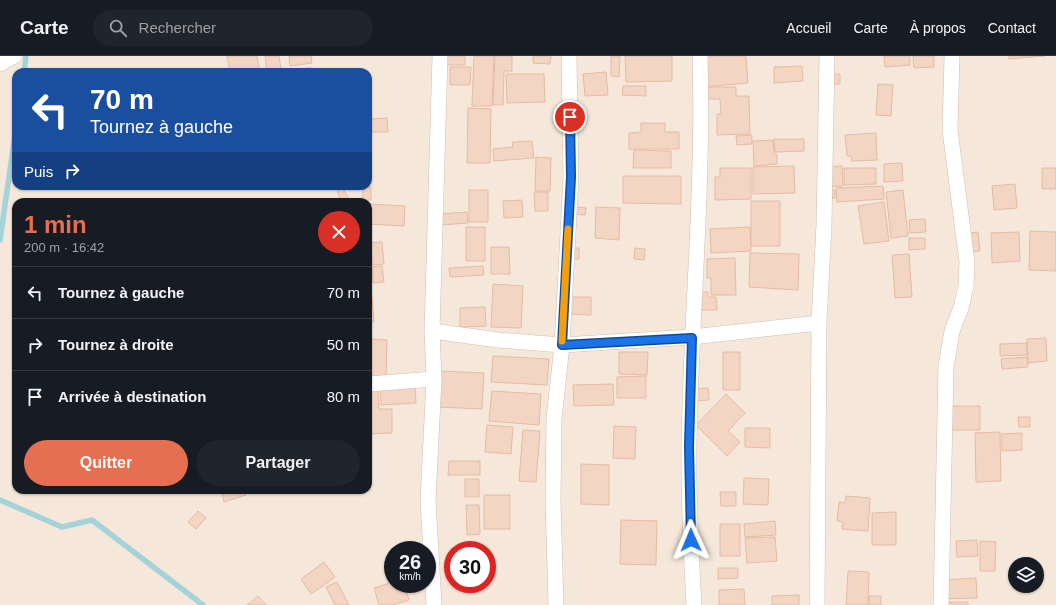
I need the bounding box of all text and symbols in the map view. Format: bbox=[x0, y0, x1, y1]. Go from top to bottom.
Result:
search box bbox=[93, 10, 373, 46]
text: Carte bbox=[20, 17, 69, 38]
icon: search bbox=[107, 17, 129, 39]
text: Rechercher bbox=[139, 19, 216, 36]
text: Accueil bbox=[786, 20, 831, 36]
text: Carte bbox=[853, 20, 888, 36]
text: À propos bbox=[910, 20, 966, 36]
text: Contact bbox=[988, 20, 1036, 36]
icon: left bbox=[24, 84, 76, 136]
text: 70 m bbox=[90, 84, 154, 115]
pin bbox=[553, 100, 587, 134]
icon: arrive bbox=[559, 106, 581, 128]
text: Tournez à gauche bbox=[90, 117, 233, 137]
icon: right bbox=[61, 160, 83, 182]
text: Puis bbox=[24, 163, 53, 180]
text: 1 min bbox=[24, 211, 87, 238]
button: close bbox=[318, 211, 360, 253]
text: 200 m · 16:42 bbox=[24, 240, 104, 255]
icon: left bbox=[24, 282, 46, 304]
text: Tournez à gauche bbox=[58, 284, 184, 301]
text: 70 m bbox=[327, 284, 360, 301]
icon: right bbox=[24, 334, 46, 356]
text: Tournez à droite bbox=[58, 336, 174, 353]
text: 50 m bbox=[327, 336, 360, 353]
icon: arrive bbox=[24, 386, 46, 408]
text: Arrivée à destination bbox=[58, 388, 206, 405]
text: 80 m bbox=[327, 388, 360, 405]
button: Quitter bbox=[24, 440, 188, 486]
button: Partager bbox=[196, 440, 360, 486]
position arrow bbox=[670, 519, 712, 561]
speed limit sign: 30 bbox=[444, 541, 496, 593]
text: 26 bbox=[399, 551, 421, 573]
map controls bbox=[1008, 557, 1044, 593]
button: layers bbox=[1008, 557, 1044, 593]
text: km/h bbox=[399, 571, 421, 582]

